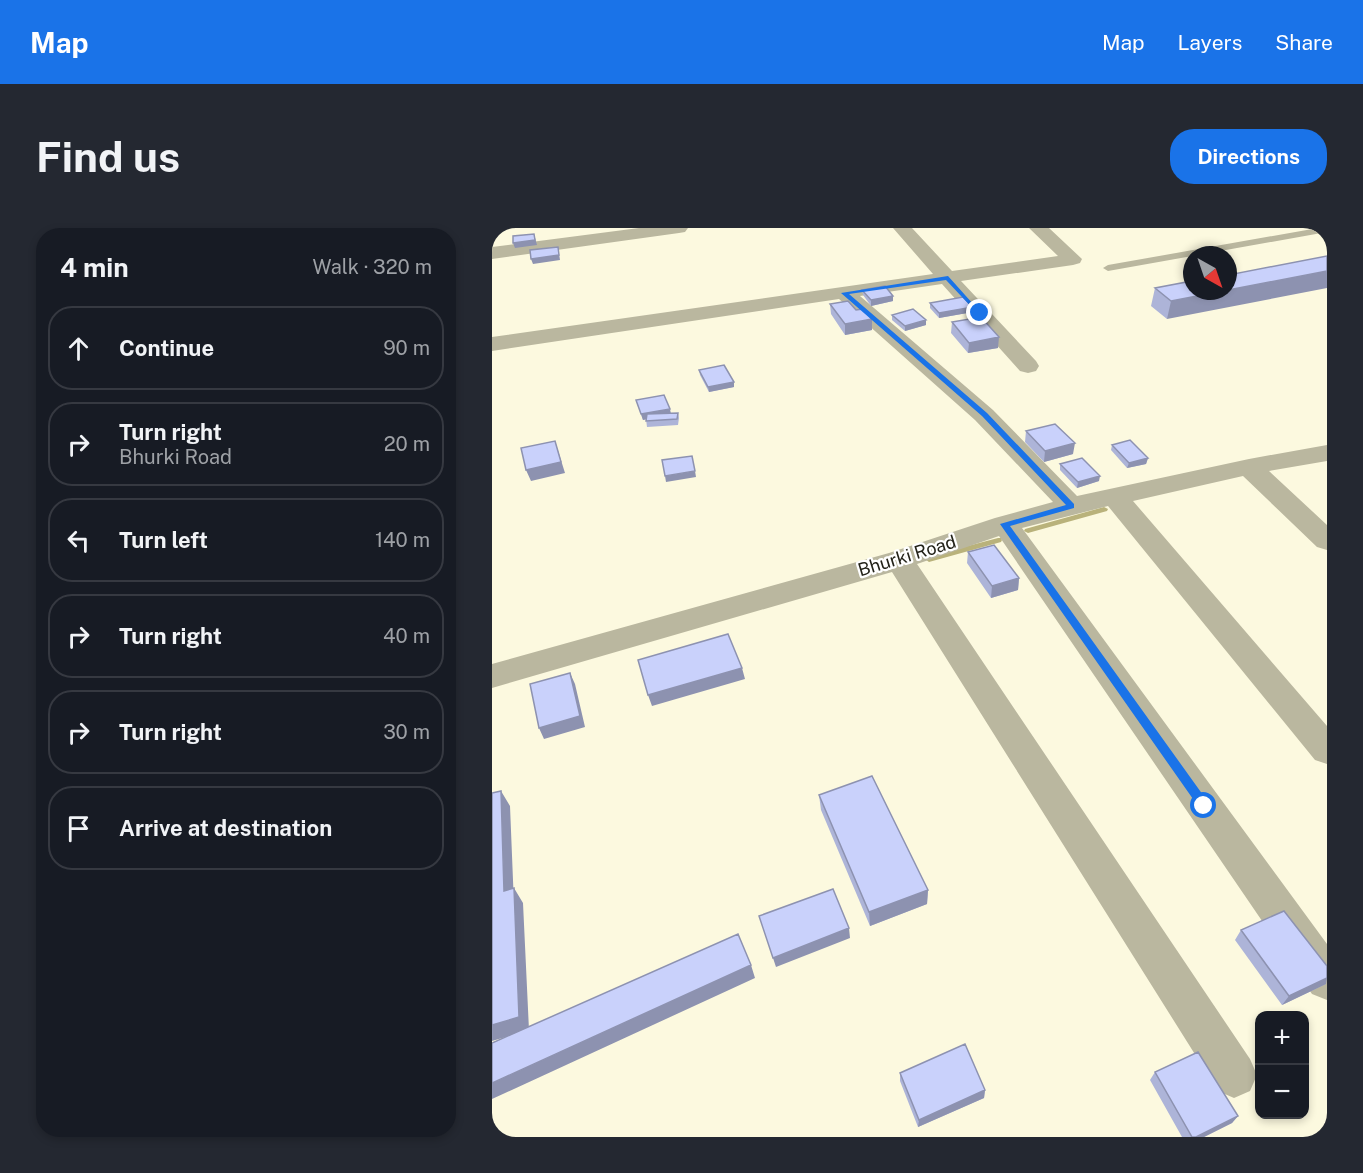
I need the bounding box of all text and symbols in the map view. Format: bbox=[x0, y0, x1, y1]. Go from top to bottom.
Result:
text: Map bbox=[30, 26, 89, 59]
text: Map bbox=[1102, 30, 1145, 55]
text: Layers bbox=[1178, 30, 1242, 55]
text: Share bbox=[1275, 30, 1333, 55]
button: Directions bbox=[1170, 129, 1327, 184]
text: Find us bbox=[36, 132, 180, 181]
north arrow bbox=[1183, 246, 1237, 300]
text: 4 min bbox=[60, 252, 129, 283]
text: Walk · 320 m bbox=[312, 255, 432, 279]
route end bbox=[966, 299, 992, 325]
icon: ahead bbox=[62, 332, 95, 365]
text: Continue bbox=[119, 335, 214, 361]
text: 90 m bbox=[383, 336, 430, 360]
text: Turn right bbox=[119, 419, 222, 445]
icon: right bbox=[62, 428, 95, 461]
text: 20 m bbox=[384, 432, 430, 456]
text: Bhurki Road bbox=[119, 445, 232, 469]
icon: left bbox=[62, 524, 95, 557]
text: Turn left bbox=[119, 527, 208, 553]
text: 140 m bbox=[375, 528, 430, 552]
street label: Bhurki Road bbox=[855, 531, 959, 580]
icon: right bbox=[62, 620, 95, 653]
text: Turn right bbox=[119, 623, 222, 649]
text: 40 m bbox=[383, 624, 430, 648]
icon: right bbox=[62, 716, 95, 749]
text: Turn right bbox=[119, 719, 222, 745]
text: 30 m bbox=[383, 720, 430, 744]
route start bbox=[1190, 792, 1216, 818]
icon: arrive bbox=[62, 812, 95, 845]
text: Arrive at destination bbox=[119, 815, 332, 841]
map controls bbox=[1255, 1011, 1309, 1119]
button: + bbox=[1255, 1011, 1309, 1065]
button: − bbox=[1255, 1065, 1309, 1119]

